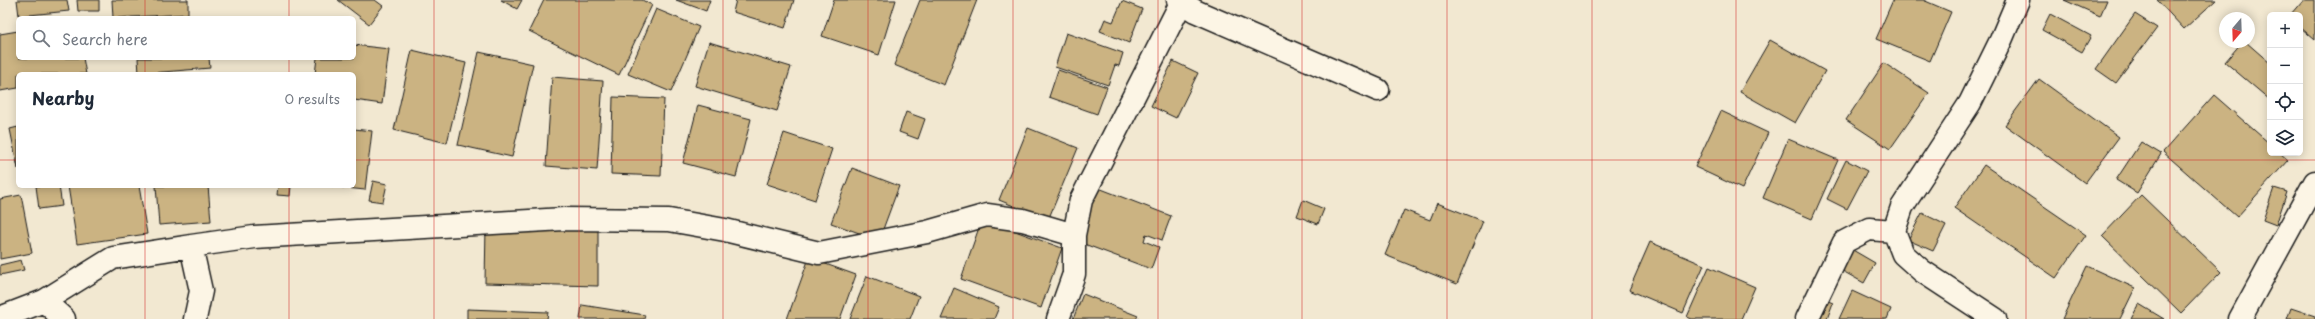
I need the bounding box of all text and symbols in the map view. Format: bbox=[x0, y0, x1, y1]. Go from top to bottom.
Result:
north arrow bbox=[2219, 12, 2255, 48]
map controls bbox=[2267, 12, 2303, 156]
button: + bbox=[2267, 12, 2303, 48]
search box bbox=[16, 16, 356, 60]
icon: search bbox=[30, 27, 52, 49]
text: Search here bbox=[62, 27, 148, 50]
button: − bbox=[2267, 48, 2303, 84]
button: locate bbox=[2267, 84, 2303, 120]
text: Nearby bbox=[32, 85, 94, 111]
text: 0 results bbox=[285, 89, 340, 108]
button: layers bbox=[2267, 120, 2303, 156]

